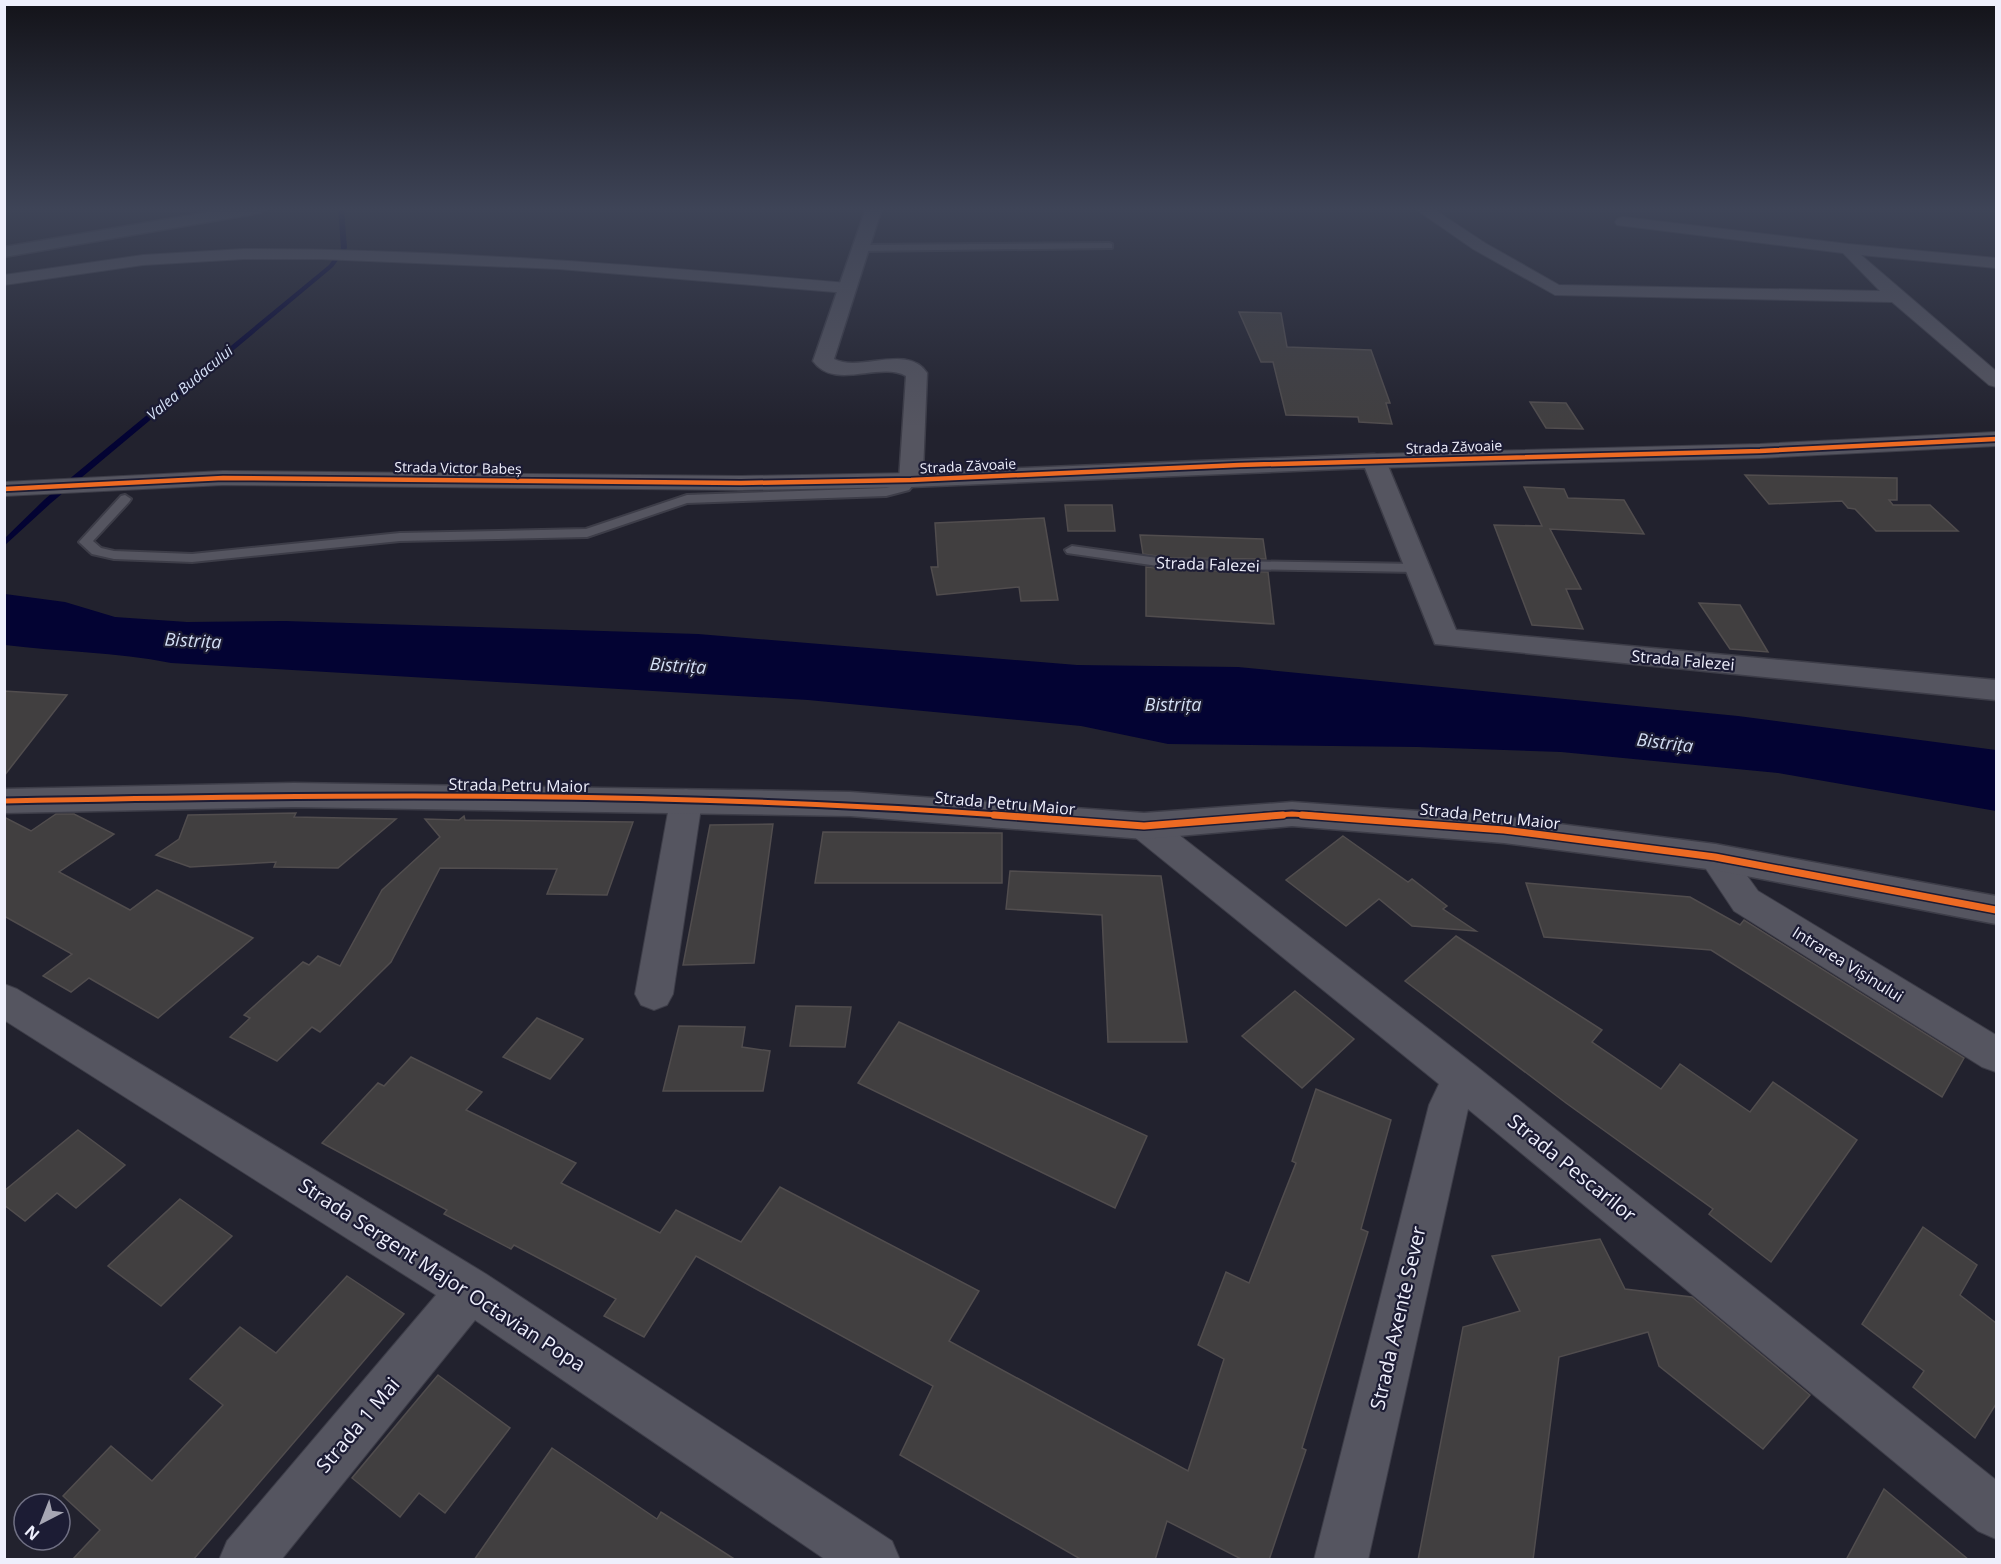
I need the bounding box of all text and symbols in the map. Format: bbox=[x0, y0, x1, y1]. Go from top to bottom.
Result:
water label: Valea Budacului bbox=[142, 340, 237, 424]
street label: Strada Zăvoaie bbox=[1405, 435, 1503, 458]
street label: Strada Zăvoaie bbox=[919, 453, 1017, 478]
street label: Strada Victor Babeș bbox=[394, 457, 522, 478]
street label: Strada Falezei bbox=[1156, 551, 1260, 577]
water label: Bistrița bbox=[164, 627, 222, 653]
street label: Strada Falezei bbox=[1631, 645, 1735, 675]
water label: Bistrița bbox=[649, 651, 707, 679]
water label: Bistrița bbox=[1145, 692, 1201, 716]
water label: Bistrița bbox=[1635, 727, 1695, 757]
street label: Strada Petru Maior bbox=[448, 773, 590, 797]
street label: Strada Petru Maior bbox=[934, 786, 1077, 820]
street label: Strada Petru Maior bbox=[1419, 798, 1562, 834]
street label: Intrarea Vișinului bbox=[1788, 921, 1908, 1007]
street label: Strada Pescarilor bbox=[1502, 1107, 1642, 1228]
street label: Strada Sergent Major Octavian Popa bbox=[294, 1172, 591, 1378]
street label: Strada Axente Sever bbox=[1363, 1223, 1432, 1412]
street label: Strada 1 Mai bbox=[310, 1371, 405, 1478]
north arrow bbox=[12, 1492, 72, 1552]
text: N bbox=[20, 1521, 44, 1546]

